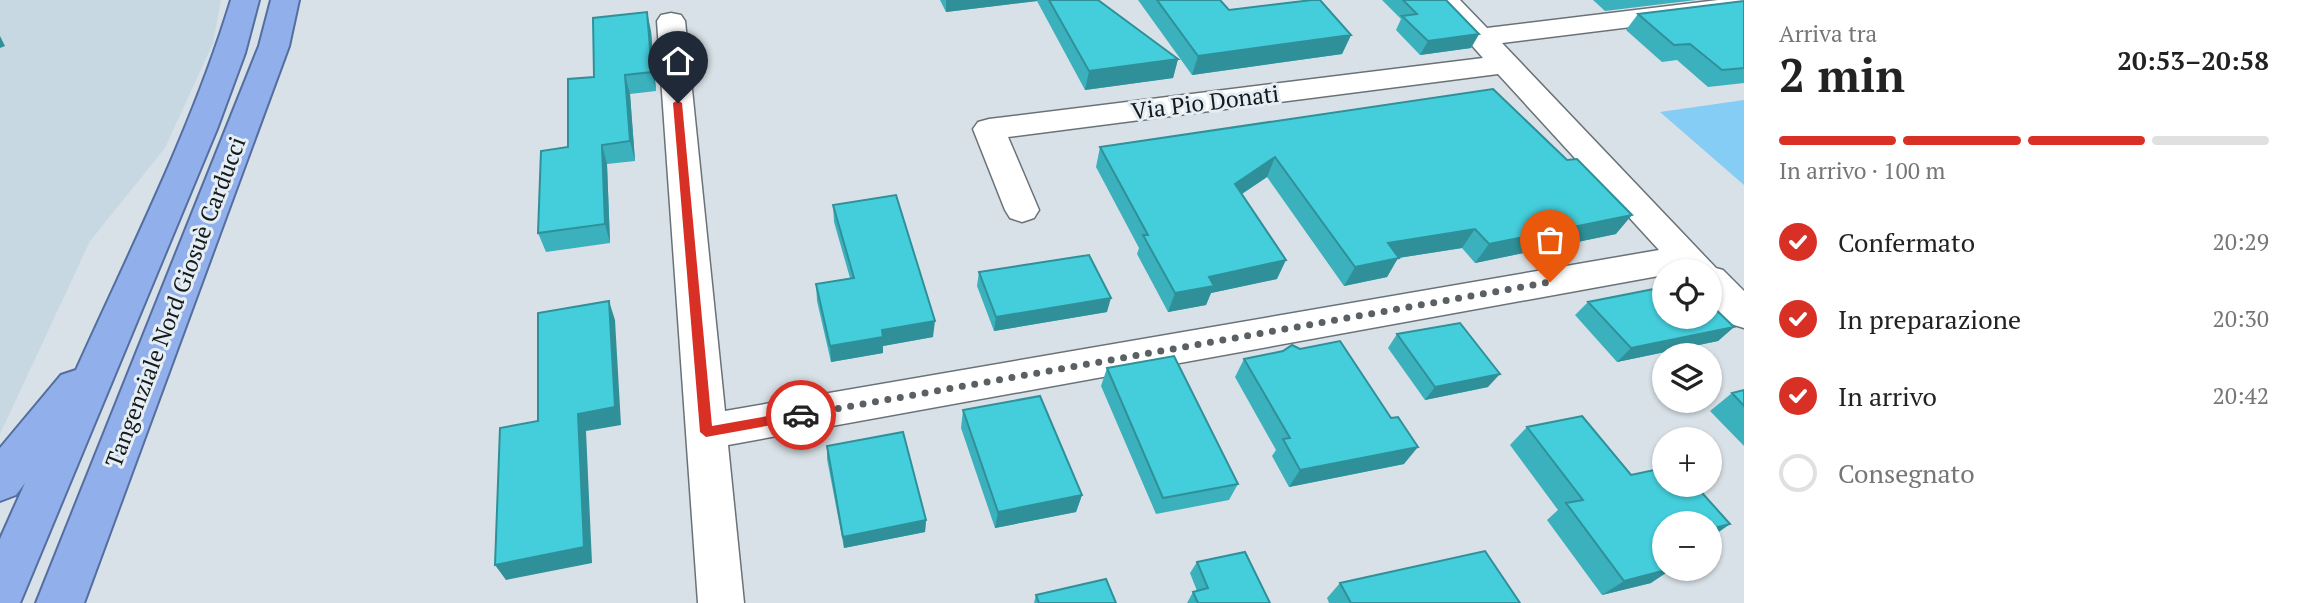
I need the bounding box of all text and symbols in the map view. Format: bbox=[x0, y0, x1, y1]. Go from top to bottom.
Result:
text: Arriva tra bbox=[1779, 18, 1877, 49]
pin bbox=[648, 31, 708, 103]
icon: home bbox=[659, 42, 697, 80]
text: 20:53–20:58 bbox=[2117, 43, 2269, 77]
text: 2 min bbox=[1779, 44, 1905, 105]
street label: Via Pio Donati bbox=[1129, 78, 1281, 126]
street label: Tangenziale Nord Giosuè Carducci bbox=[98, 132, 253, 472]
text: In arrivo · 100 m bbox=[1779, 155, 1945, 186]
pin bbox=[1520, 210, 1580, 282]
icon: bag bbox=[1531, 221, 1569, 259]
icon: check bbox=[1779, 223, 1817, 261]
text: Confermato bbox=[1838, 225, 1975, 259]
text: 20:29 bbox=[2212, 226, 2269, 257]
map controls bbox=[1652, 259, 1722, 581]
button: locate bbox=[1652, 259, 1722, 329]
icon: check bbox=[1779, 300, 1817, 338]
text: In preparazione bbox=[1838, 302, 2021, 336]
text: 20:30 bbox=[2212, 303, 2269, 334]
button: layers bbox=[1652, 343, 1722, 413]
icon: check bbox=[1779, 377, 1817, 415]
text: In arrivo bbox=[1838, 379, 1937, 413]
courier bbox=[766, 380, 836, 450]
text: 20:42 bbox=[2212, 380, 2269, 411]
icon: car bbox=[782, 396, 820, 434]
button: + bbox=[1652, 427, 1722, 497]
text: Consegnato bbox=[1838, 456, 1975, 490]
button: − bbox=[1652, 511, 1722, 581]

